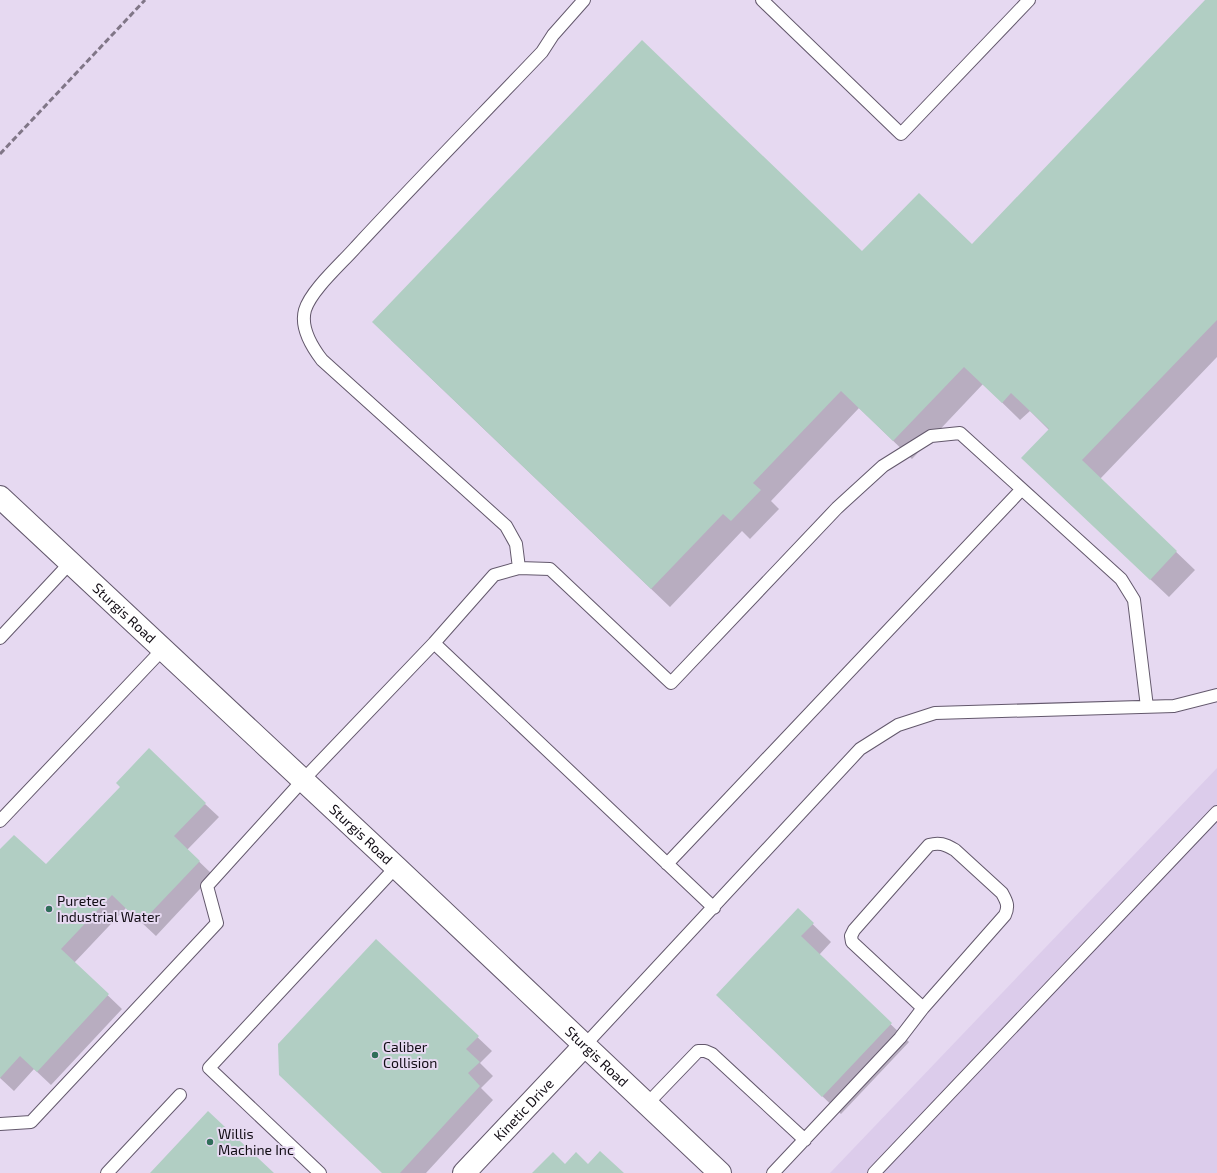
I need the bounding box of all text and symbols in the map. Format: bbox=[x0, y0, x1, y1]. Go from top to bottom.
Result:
street label: Sturgis Road bbox=[89, 579, 160, 646]
street label: Sturgis Road bbox=[326, 800, 397, 868]
place label: Puretec Industrial Water bbox=[57, 892, 160, 925]
marker: Puretec Industrial Water bbox=[44, 904, 54, 914]
street label: Sturgis Road bbox=[562, 1022, 632, 1090]
place label: Caliber Collision bbox=[383, 1038, 437, 1071]
marker: Caliber Collision bbox=[370, 1050, 380, 1060]
street label: Kinetic Drive bbox=[490, 1075, 557, 1144]
place label: Willis Machine Inc bbox=[218, 1125, 294, 1158]
marker: Willis Machine Inc bbox=[205, 1137, 215, 1147]

